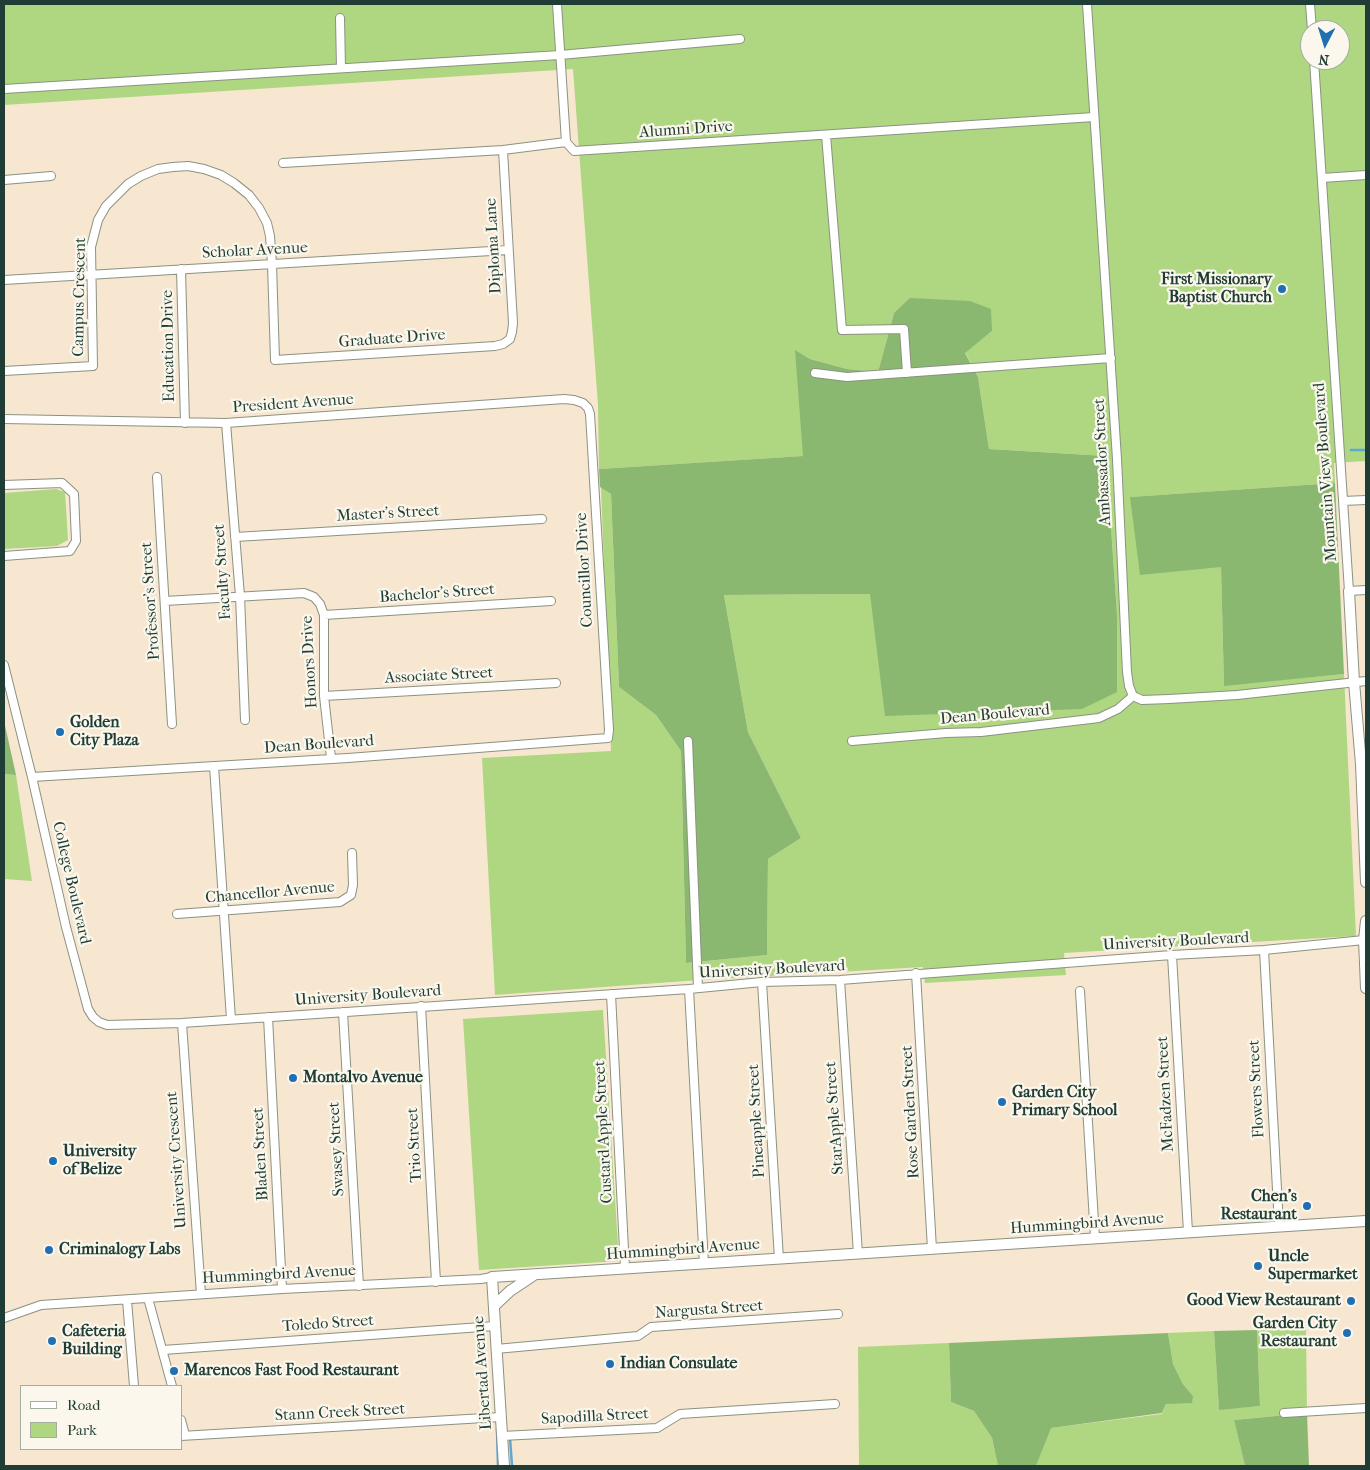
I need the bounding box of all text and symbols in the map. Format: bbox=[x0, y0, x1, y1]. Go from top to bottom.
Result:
north arrow bbox=[1300, 20, 1350, 70]
text: N bbox=[1318, 51, 1330, 68]
street label: Alumni Drive bbox=[639, 117, 733, 143]
street label: Diploma Lane bbox=[482, 197, 506, 295]
street label: Campus Crescent bbox=[69, 237, 91, 357]
street label: Scholar Avenue bbox=[202, 239, 308, 263]
place label: First Missionary Baptist Church bbox=[1161, 270, 1272, 308]
marker: First Missionary Baptist Church bbox=[1276, 283, 1288, 295]
street label: Education Drive bbox=[158, 290, 180, 402]
street label: Graduate Drive bbox=[338, 326, 446, 352]
street label: Mountain View Boulevard bbox=[1310, 382, 1342, 562]
street label: President Avenue bbox=[232, 390, 354, 418]
street label: Ambassador Street bbox=[1090, 398, 1116, 526]
street label: Master's Street bbox=[336, 502, 440, 526]
street label: Councillor Drive bbox=[572, 512, 598, 628]
street label: Faculty Street bbox=[210, 523, 236, 621]
street label: Professor's Street bbox=[137, 541, 165, 661]
street label: Bachelor's Street bbox=[379, 580, 495, 608]
street label: Honors Drive bbox=[298, 615, 322, 709]
street label: Associate Street bbox=[384, 664, 494, 688]
street label: Dean Boulevard bbox=[939, 701, 1051, 729]
place label: Golden City Plaza bbox=[70, 713, 139, 751]
marker: Golden City Plaza bbox=[54, 726, 66, 738]
street label: Dean Boulevard bbox=[263, 732, 375, 758]
street label: College Boulevard bbox=[48, 820, 94, 946]
street label: Chancellor Avenue bbox=[204, 878, 336, 908]
street label: University Boulevard bbox=[1102, 929, 1250, 955]
street label: University Boulevard bbox=[698, 957, 846, 983]
street label: University Boulevard bbox=[294, 981, 442, 1011]
street label: McFadzen Street bbox=[1153, 1036, 1179, 1152]
street label: Flowers Street bbox=[1245, 1039, 1269, 1139]
street label: Rose Garden Street bbox=[898, 1045, 924, 1179]
street label: Custard Apple Street bbox=[591, 1060, 617, 1204]
street label: StarApple Street bbox=[821, 1061, 849, 1175]
street label: Pineapple Street bbox=[744, 1064, 770, 1178]
place label: Montalvo Avenue bbox=[303, 1068, 423, 1088]
marker: Montalvo Avenue bbox=[287, 1072, 299, 1084]
place label: Garden City Primary School bbox=[1012, 1083, 1117, 1121]
street label: University Crescent bbox=[163, 1091, 191, 1229]
marker: Garden City Primary School bbox=[996, 1096, 1008, 1108]
street label: Swasey Street bbox=[325, 1101, 349, 1197]
street label: Bladen Street bbox=[249, 1107, 273, 1201]
street label: Trio Street bbox=[403, 1107, 427, 1183]
place label: University of Belize bbox=[63, 1142, 136, 1180]
marker: University of Belize bbox=[47, 1155, 59, 1167]
place label: Chen's Restaurant bbox=[1221, 1187, 1297, 1225]
marker: Chen's Restaurant bbox=[1301, 1200, 1313, 1212]
street label: Hummingbird Avenue bbox=[1009, 1209, 1165, 1239]
street label: Hummingbird Avenue bbox=[605, 1235, 761, 1265]
place label: Criminalogy Labs bbox=[59, 1240, 180, 1260]
marker: Criminalogy Labs bbox=[43, 1244, 55, 1256]
place label: Uncle Supermarket bbox=[1268, 1247, 1358, 1285]
marker: Uncle Supermarket bbox=[1252, 1260, 1264, 1272]
street label: Hummingbird Avenue bbox=[202, 1261, 356, 1289]
place label: Good View Restaurant bbox=[1187, 1291, 1341, 1311]
marker: Good View Restaurant bbox=[1345, 1295, 1357, 1307]
street label: Nargusta Street bbox=[654, 1297, 764, 1323]
street label: Toledo Street bbox=[281, 1311, 375, 1337]
place label: Garden City Restaurant bbox=[1253, 1314, 1337, 1352]
street label: Libertad Avenue bbox=[469, 1315, 497, 1431]
place label: Cafeteria Building bbox=[62, 1322, 126, 1360]
marker: Garden City Restaurant bbox=[1341, 1327, 1353, 1339]
marker: Cafeteria Building bbox=[46, 1335, 58, 1347]
place label: Indian Consulate bbox=[620, 1354, 738, 1374]
marker: Indian Consulate bbox=[604, 1358, 616, 1370]
place label: Marencos Fast Food Restaurant bbox=[184, 1361, 399, 1381]
marker: Marencos Fast Food Restaurant bbox=[168, 1365, 180, 1377]
legend bbox=[20, 1385, 182, 1450]
text: Road bbox=[67, 1396, 100, 1414]
street label: Stann Creek Street bbox=[274, 1400, 406, 1426]
street label: Sapodilla Street bbox=[541, 1405, 649, 1429]
text: Park bbox=[67, 1421, 97, 1439]

